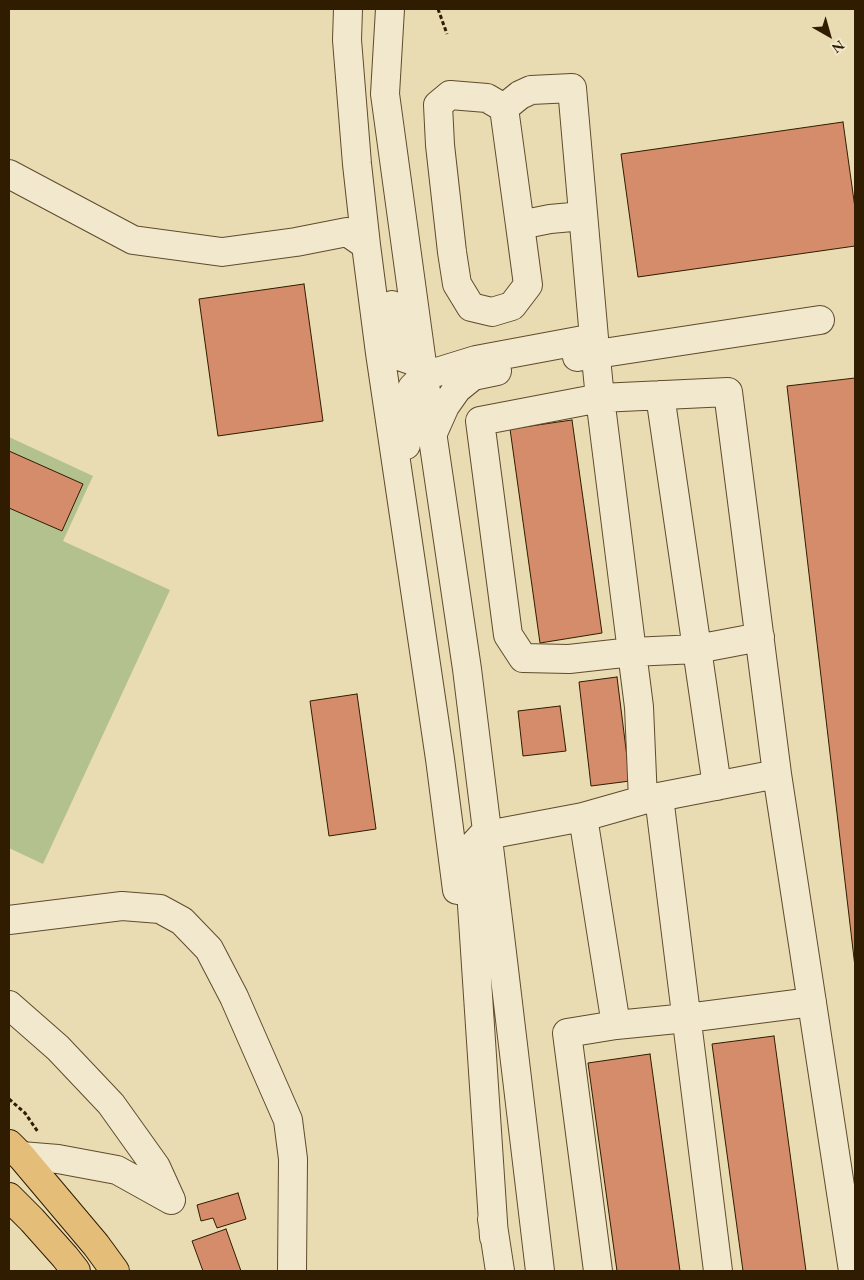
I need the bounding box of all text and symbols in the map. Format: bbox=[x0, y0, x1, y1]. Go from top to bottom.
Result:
north arrow bbox=[804, 10, 854, 60]
text: N bbox=[828, 36, 848, 57]

